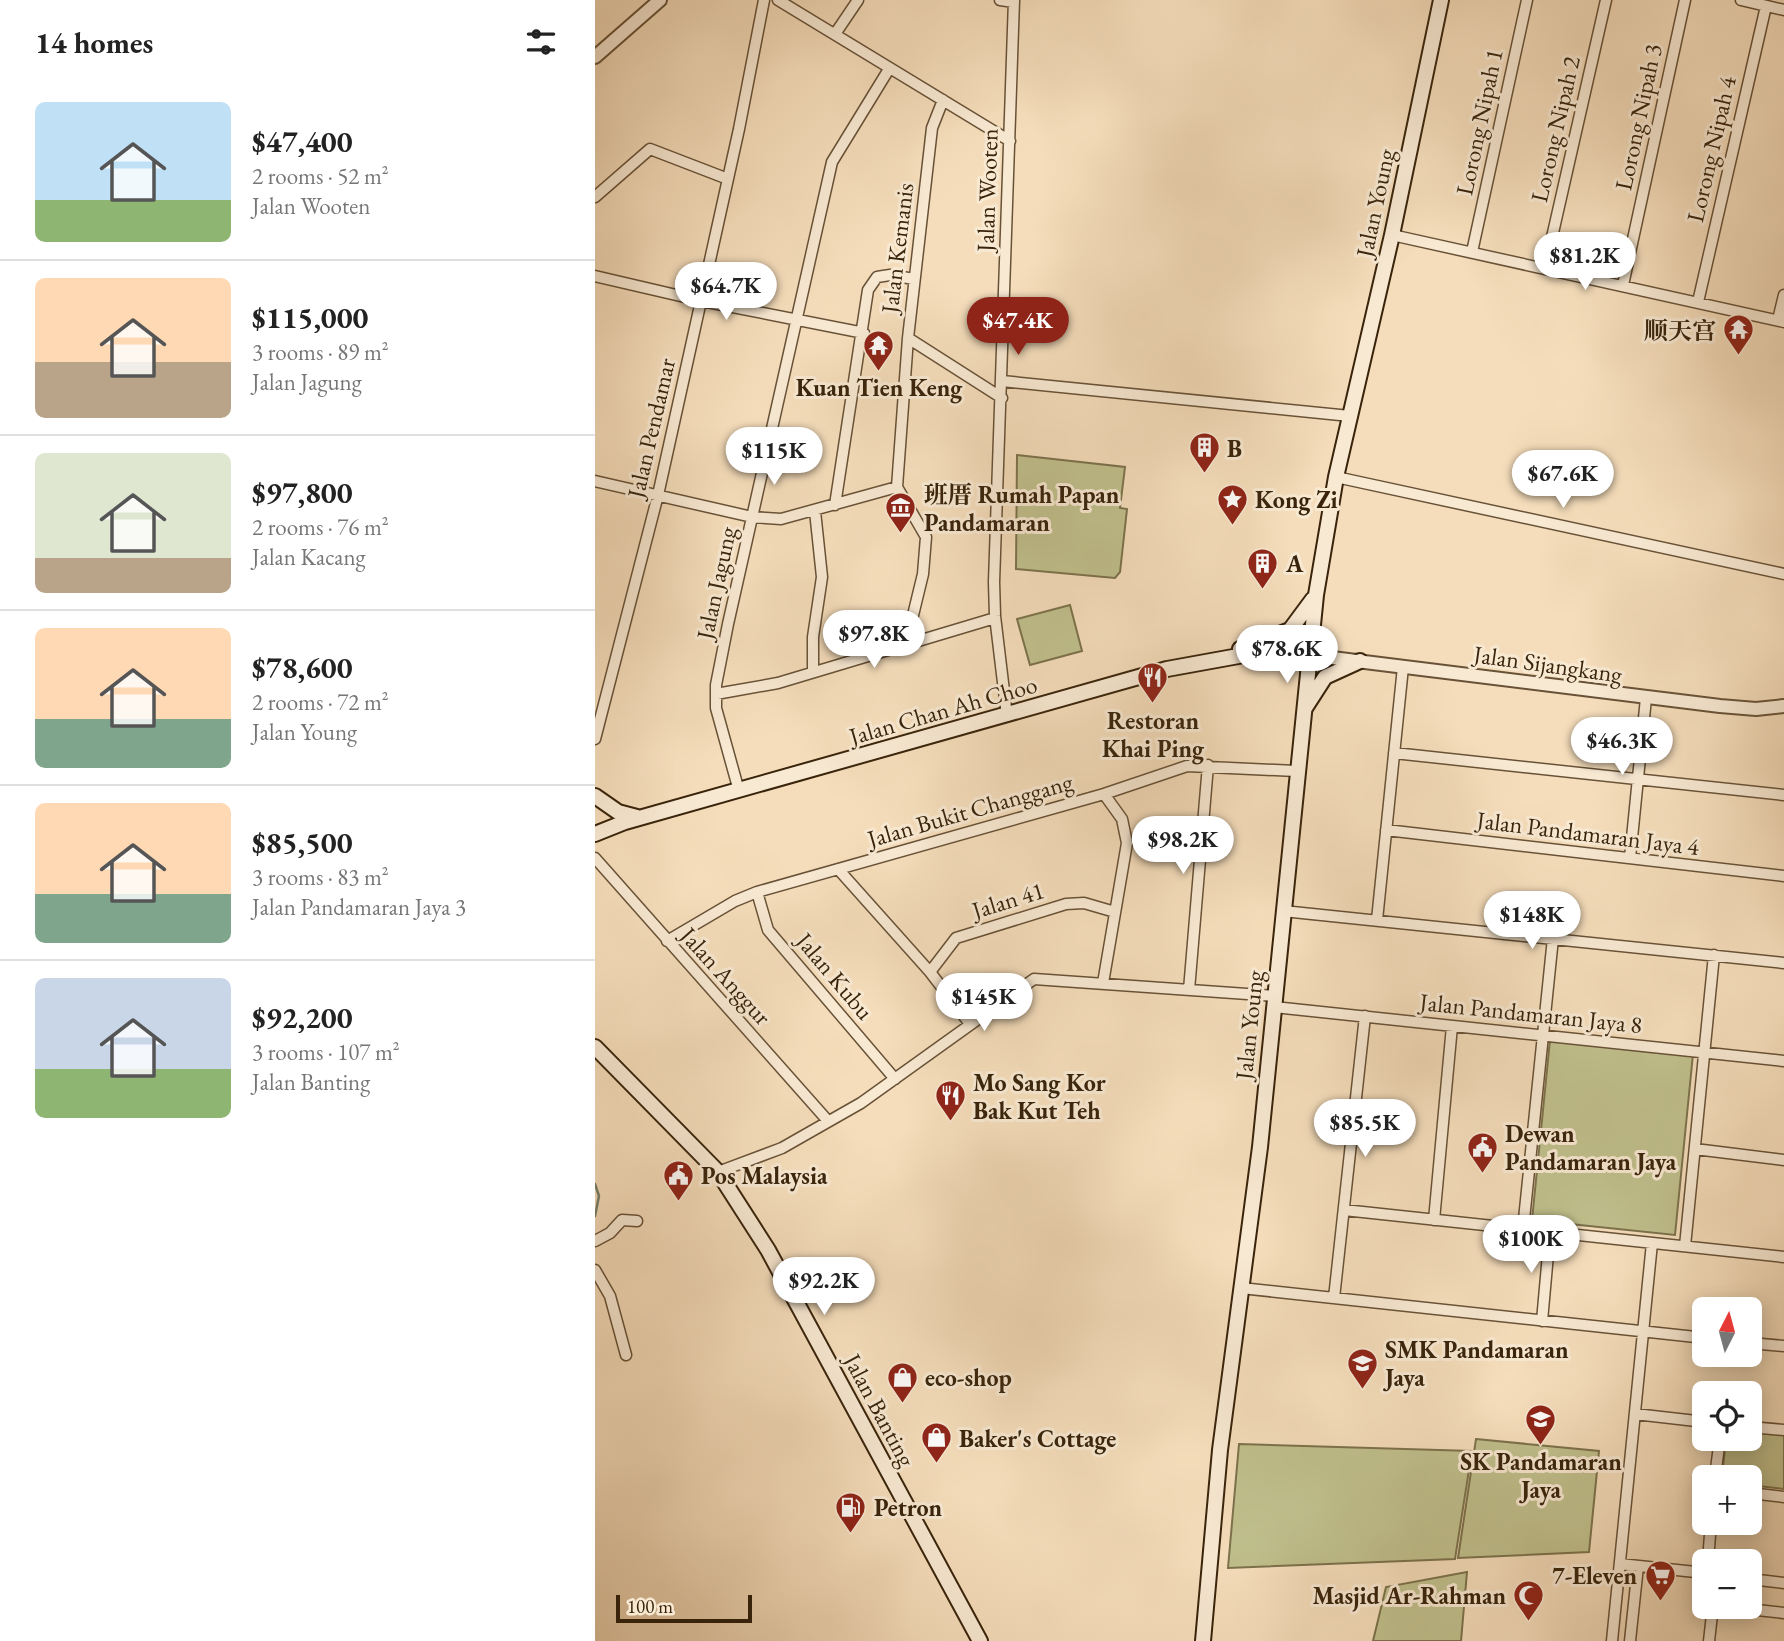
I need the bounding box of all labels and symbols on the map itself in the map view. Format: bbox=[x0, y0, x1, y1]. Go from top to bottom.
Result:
street label: Lorong Nipah 3 bbox=[1607, 41, 1669, 193]
street label: Lorong Nipah 1 bbox=[1448, 46, 1510, 198]
street label: Lorong Nipah 2 bbox=[1523, 53, 1587, 205]
street label: Lorong Nipah 4 bbox=[1679, 73, 1743, 225]
street label: Jalan Wooten bbox=[969, 127, 1005, 254]
street label: Jalan Young bbox=[1348, 146, 1402, 262]
street label: Jalan Kemanis bbox=[873, 181, 920, 317]
pin: $81.2K bbox=[1528, 232, 1642, 292]
pin: $64.7K bbox=[669, 262, 783, 322]
pin: $47.4K bbox=[961, 298, 1075, 357]
temple icon: 顺天宫 bbox=[1722, 313, 1756, 357]
place label: 顺天宫 bbox=[1644, 315, 1716, 346]
temple icon: Kuan Tien Keng bbox=[862, 328, 896, 372]
street label: Jalan Pendamar bbox=[619, 355, 682, 503]
place label: Kuan Tien Keng bbox=[796, 372, 963, 404]
pin: $115K bbox=[725, 428, 823, 487]
building icon: B bbox=[1187, 431, 1221, 475]
place label: B bbox=[1227, 433, 1242, 464]
pin: $67.6K bbox=[1506, 450, 1620, 510]
place label: 班厝 Rumah Papan Pandamaran bbox=[924, 479, 1120, 538]
place icon: Kong Zi bbox=[1215, 482, 1249, 526]
place label: Kong Zi bbox=[1255, 484, 1338, 516]
museum icon: 班厝 Rumah Papan Pandamaran bbox=[884, 491, 918, 535]
street label: Jalan Jagung bbox=[689, 523, 743, 644]
building icon: A bbox=[1246, 546, 1280, 590]
place label: A bbox=[1285, 548, 1304, 579]
pin: $97.8K bbox=[817, 610, 931, 670]
pin: $78.6K bbox=[1230, 626, 1344, 685]
street label: Jalan Sijangkang bbox=[1470, 638, 1625, 690]
restaurant icon: Restoran Khai Ping bbox=[1136, 661, 1170, 705]
street label: Jalan Chan Ah Choo bbox=[844, 668, 1041, 752]
place label: Restoran Khai Ping bbox=[1102, 705, 1205, 765]
pin: $46.3K bbox=[1565, 718, 1679, 777]
street label: Jalan Bukit Changgang bbox=[862, 766, 1077, 855]
street label: Jalan Pandamaran Jaya 4 bbox=[1473, 804, 1701, 862]
pin: $98.2K bbox=[1126, 816, 1240, 876]
street label: Jalan 41 bbox=[966, 874, 1048, 926]
pin: $148K bbox=[1483, 892, 1581, 951]
street label: Jalan Anggur bbox=[673, 919, 778, 1031]
street label: Jalan Kubu bbox=[788, 924, 881, 1026]
street label: Jalan Young bbox=[1228, 968, 1270, 1083]
pin: $145K bbox=[935, 974, 1033, 1033]
street label: Jalan Pandamaran Jaya 8 bbox=[1416, 986, 1644, 1040]
place label: Mo Sang Kor Bak Kut Teh bbox=[973, 1067, 1106, 1126]
restaurant icon: Mo Sang Kor Bak Kut Teh bbox=[933, 1079, 967, 1123]
pin: $85.5K bbox=[1308, 1100, 1422, 1159]
place label: Dewan Pandamaran Jaya bbox=[1505, 1118, 1677, 1178]
public building icon: Dewan Pandamaran Jaya bbox=[1465, 1130, 1499, 1174]
public building icon: Pos Malaysia bbox=[661, 1158, 695, 1202]
place label: Pos Malaysia bbox=[701, 1160, 828, 1192]
pin: $100K bbox=[1482, 1216, 1580, 1275]
pin: $92.2K bbox=[767, 1258, 881, 1317]
north arrow bbox=[1692, 1297, 1762, 1367]
place label: SMK Pandamaran Jaya bbox=[1383, 1334, 1569, 1394]
street label: Jalan Banting bbox=[836, 1346, 923, 1472]
school or university icon: SMK Pandamaran Jaya bbox=[1345, 1346, 1379, 1390]
shop icon: eco-shop bbox=[885, 1360, 919, 1404]
place label: eco-shop bbox=[925, 1362, 1012, 1393]
school or university icon: SK Pandamaran Jaya bbox=[1524, 1402, 1558, 1446]
shop icon: Baker's Cottage bbox=[919, 1421, 953, 1465]
place label: Baker's Cottage bbox=[959, 1423, 1116, 1455]
place label: SK Pandamaran Jaya bbox=[1460, 1446, 1622, 1506]
fuel station icon: Petron bbox=[834, 1490, 868, 1534]
place label: Petron bbox=[874, 1492, 943, 1523]
supermarket icon: 7-Eleven bbox=[1643, 1558, 1677, 1602]
place label: 7-Eleven bbox=[1552, 1560, 1637, 1591]
mosque icon: Masjid Ar-Rahman bbox=[1512, 1578, 1546, 1622]
place label: Masjid Ar-Rahman bbox=[1312, 1580, 1506, 1612]
scale bar bbox=[616, 1592, 753, 1624]

